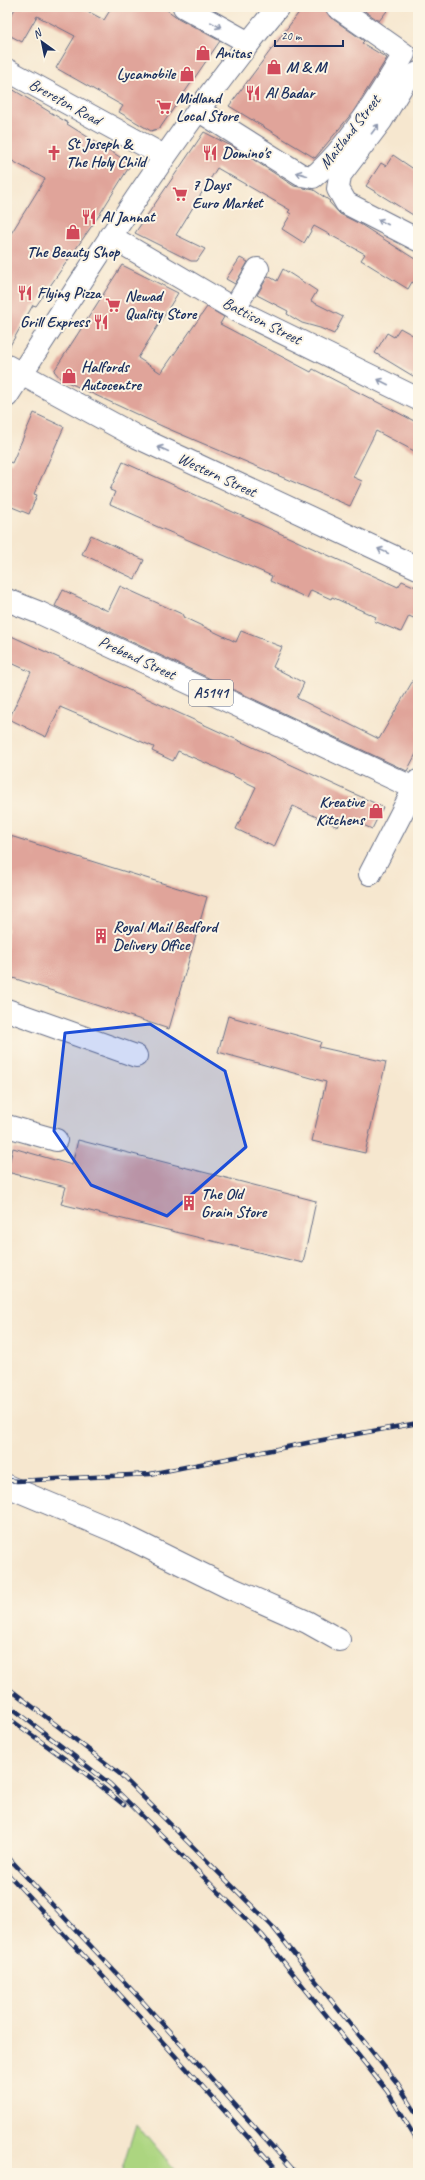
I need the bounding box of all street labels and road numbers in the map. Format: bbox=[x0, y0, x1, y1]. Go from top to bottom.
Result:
street label: Brereton Road bbox=[26, 74, 107, 131]
street label: Maitland Street bbox=[315, 90, 386, 173]
street label: Battison Street bbox=[219, 293, 306, 350]
street label: Western Street bbox=[175, 448, 261, 503]
street label: Prebend Street bbox=[95, 632, 180, 685]
road number: A5141 bbox=[189, 680, 233, 706]

